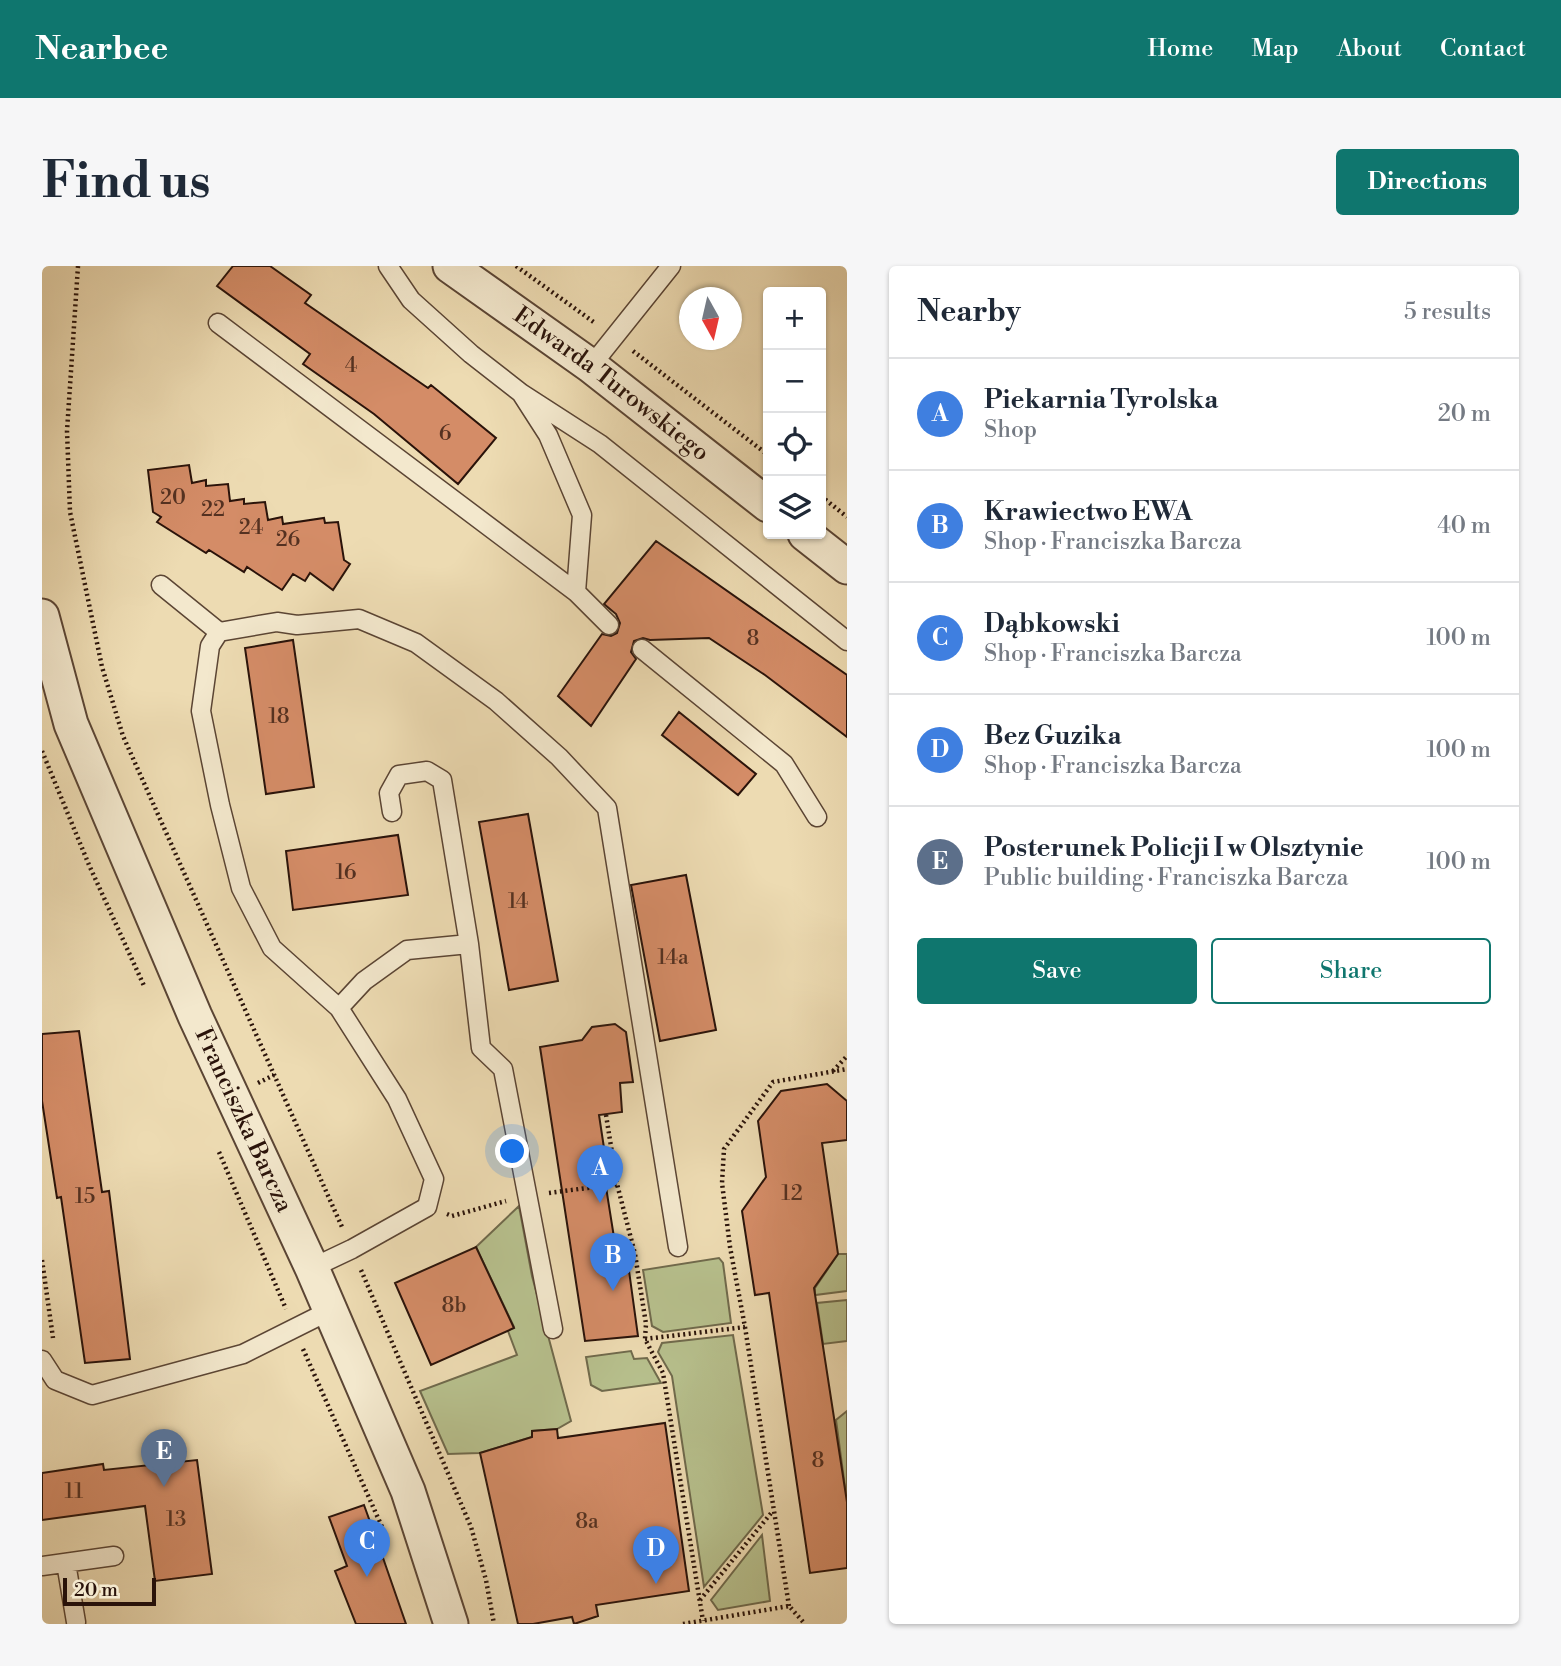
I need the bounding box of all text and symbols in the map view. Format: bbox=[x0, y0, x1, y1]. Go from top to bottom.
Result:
text: Nearbee bbox=[35, 29, 168, 70]
text: Home bbox=[1148, 34, 1213, 64]
text: Map bbox=[1251, 34, 1299, 64]
text: About bbox=[1337, 34, 1402, 64]
text: Contact bbox=[1440, 34, 1526, 64]
button: Directions bbox=[1336, 149, 1519, 215]
text: Find us bbox=[42, 152, 211, 213]
north arrow bbox=[679, 287, 742, 350]
map controls bbox=[763, 287, 826, 539]
button: + bbox=[763, 287, 826, 350]
text: Nearby bbox=[917, 293, 1021, 331]
text: 5 results bbox=[1404, 298, 1491, 326]
street label: Edwarda Turowskiego bbox=[507, 301, 715, 468]
button: − bbox=[763, 350, 826, 413]
house number: 4 bbox=[345, 353, 357, 379]
text: Piekarnia Tyrolska bbox=[984, 384, 1218, 416]
text: A bbox=[932, 400, 948, 428]
text: 20 m bbox=[1438, 400, 1491, 428]
button: locate bbox=[763, 413, 826, 476]
text: Shop bbox=[984, 416, 1037, 444]
house number: 6 bbox=[439, 421, 452, 447]
button: layers bbox=[763, 476, 826, 539]
house number: 20 bbox=[160, 485, 186, 511]
text: Krawiectwo EWA bbox=[984, 496, 1192, 528]
house number: 22 bbox=[201, 497, 225, 523]
text: B bbox=[931, 512, 949, 540]
text: 40 m bbox=[1437, 512, 1491, 540]
house number: 24 bbox=[239, 515, 263, 541]
house number: 26 bbox=[276, 527, 301, 553]
text: Shop · Franciszka Barcza bbox=[984, 528, 1242, 556]
text: Dąbkowski bbox=[984, 608, 1120, 640]
text: C bbox=[932, 624, 948, 652]
text: 100 m bbox=[1426, 624, 1491, 652]
house number: 8 bbox=[747, 626, 759, 652]
text: Shop · Franciszka Barcza bbox=[984, 640, 1242, 668]
house number: 18 bbox=[268, 704, 290, 730]
text: Bez Guzika bbox=[984, 720, 1122, 752]
text: D bbox=[931, 736, 949, 764]
text: 100 m bbox=[1426, 736, 1491, 764]
text: Shop · Franciszka Barcza bbox=[984, 752, 1242, 780]
text: Posterunek Policji I w Olsztynie bbox=[984, 832, 1364, 864]
text: E bbox=[932, 848, 948, 876]
text: 100 m bbox=[1426, 848, 1491, 876]
house number: 16 bbox=[335, 860, 357, 886]
text: Public building · Franciszka Barcza bbox=[984, 864, 1348, 892]
house number: 14 bbox=[508, 889, 528, 915]
button: Save bbox=[917, 938, 1197, 1004]
button: Share bbox=[1211, 938, 1491, 1004]
house number: 14a bbox=[657, 945, 689, 971]
street label: Franciszka Barcza bbox=[188, 1023, 299, 1218]
your location bbox=[495, 1134, 529, 1168]
pin: A bbox=[577, 1145, 623, 1203]
house number: 12 bbox=[781, 1181, 803, 1207]
house number: 15 bbox=[75, 1184, 95, 1210]
pin: B bbox=[590, 1233, 636, 1291]
house number: 8b bbox=[442, 1293, 466, 1319]
pin: E bbox=[141, 1429, 187, 1487]
house number: 8 bbox=[812, 1448, 824, 1474]
house number: 11 bbox=[65, 1479, 83, 1505]
house number: 13 bbox=[166, 1507, 186, 1533]
house number: 8a bbox=[575, 1509, 599, 1535]
pin: C bbox=[344, 1519, 390, 1577]
pin: D bbox=[633, 1526, 679, 1584]
scale bar bbox=[63, 1575, 156, 1607]
text: 20 m bbox=[74, 1578, 118, 1602]

